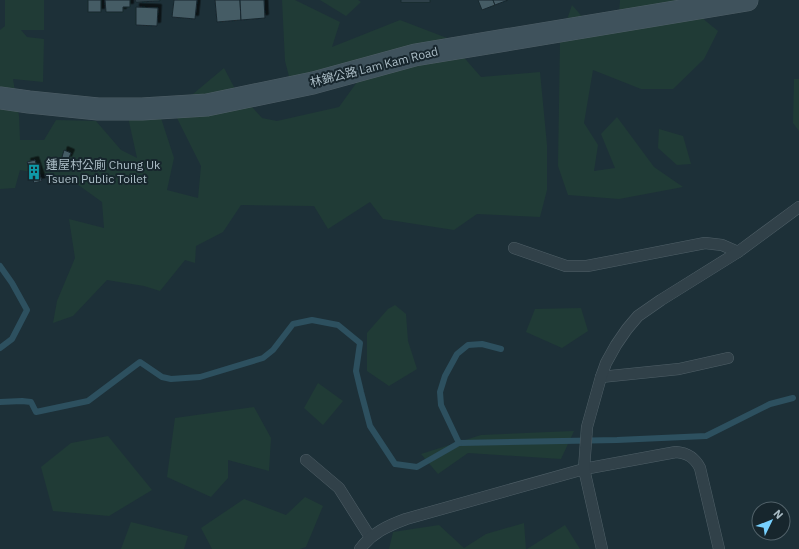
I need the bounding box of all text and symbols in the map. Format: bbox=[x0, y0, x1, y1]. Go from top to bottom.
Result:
street label: 林錦公路 Lam Kam Road bbox=[308, 43, 439, 90]
place label: 鍾屋村公廁 Chung Uk Tsuen Public Toilet bbox=[46, 157, 161, 186]
building icon: 鍾屋村公廁 Chung Uk Tsuen Public Toilet bbox=[25, 163, 43, 181]
north arrow bbox=[751, 501, 791, 541]
text: N bbox=[770, 506, 786, 522]

